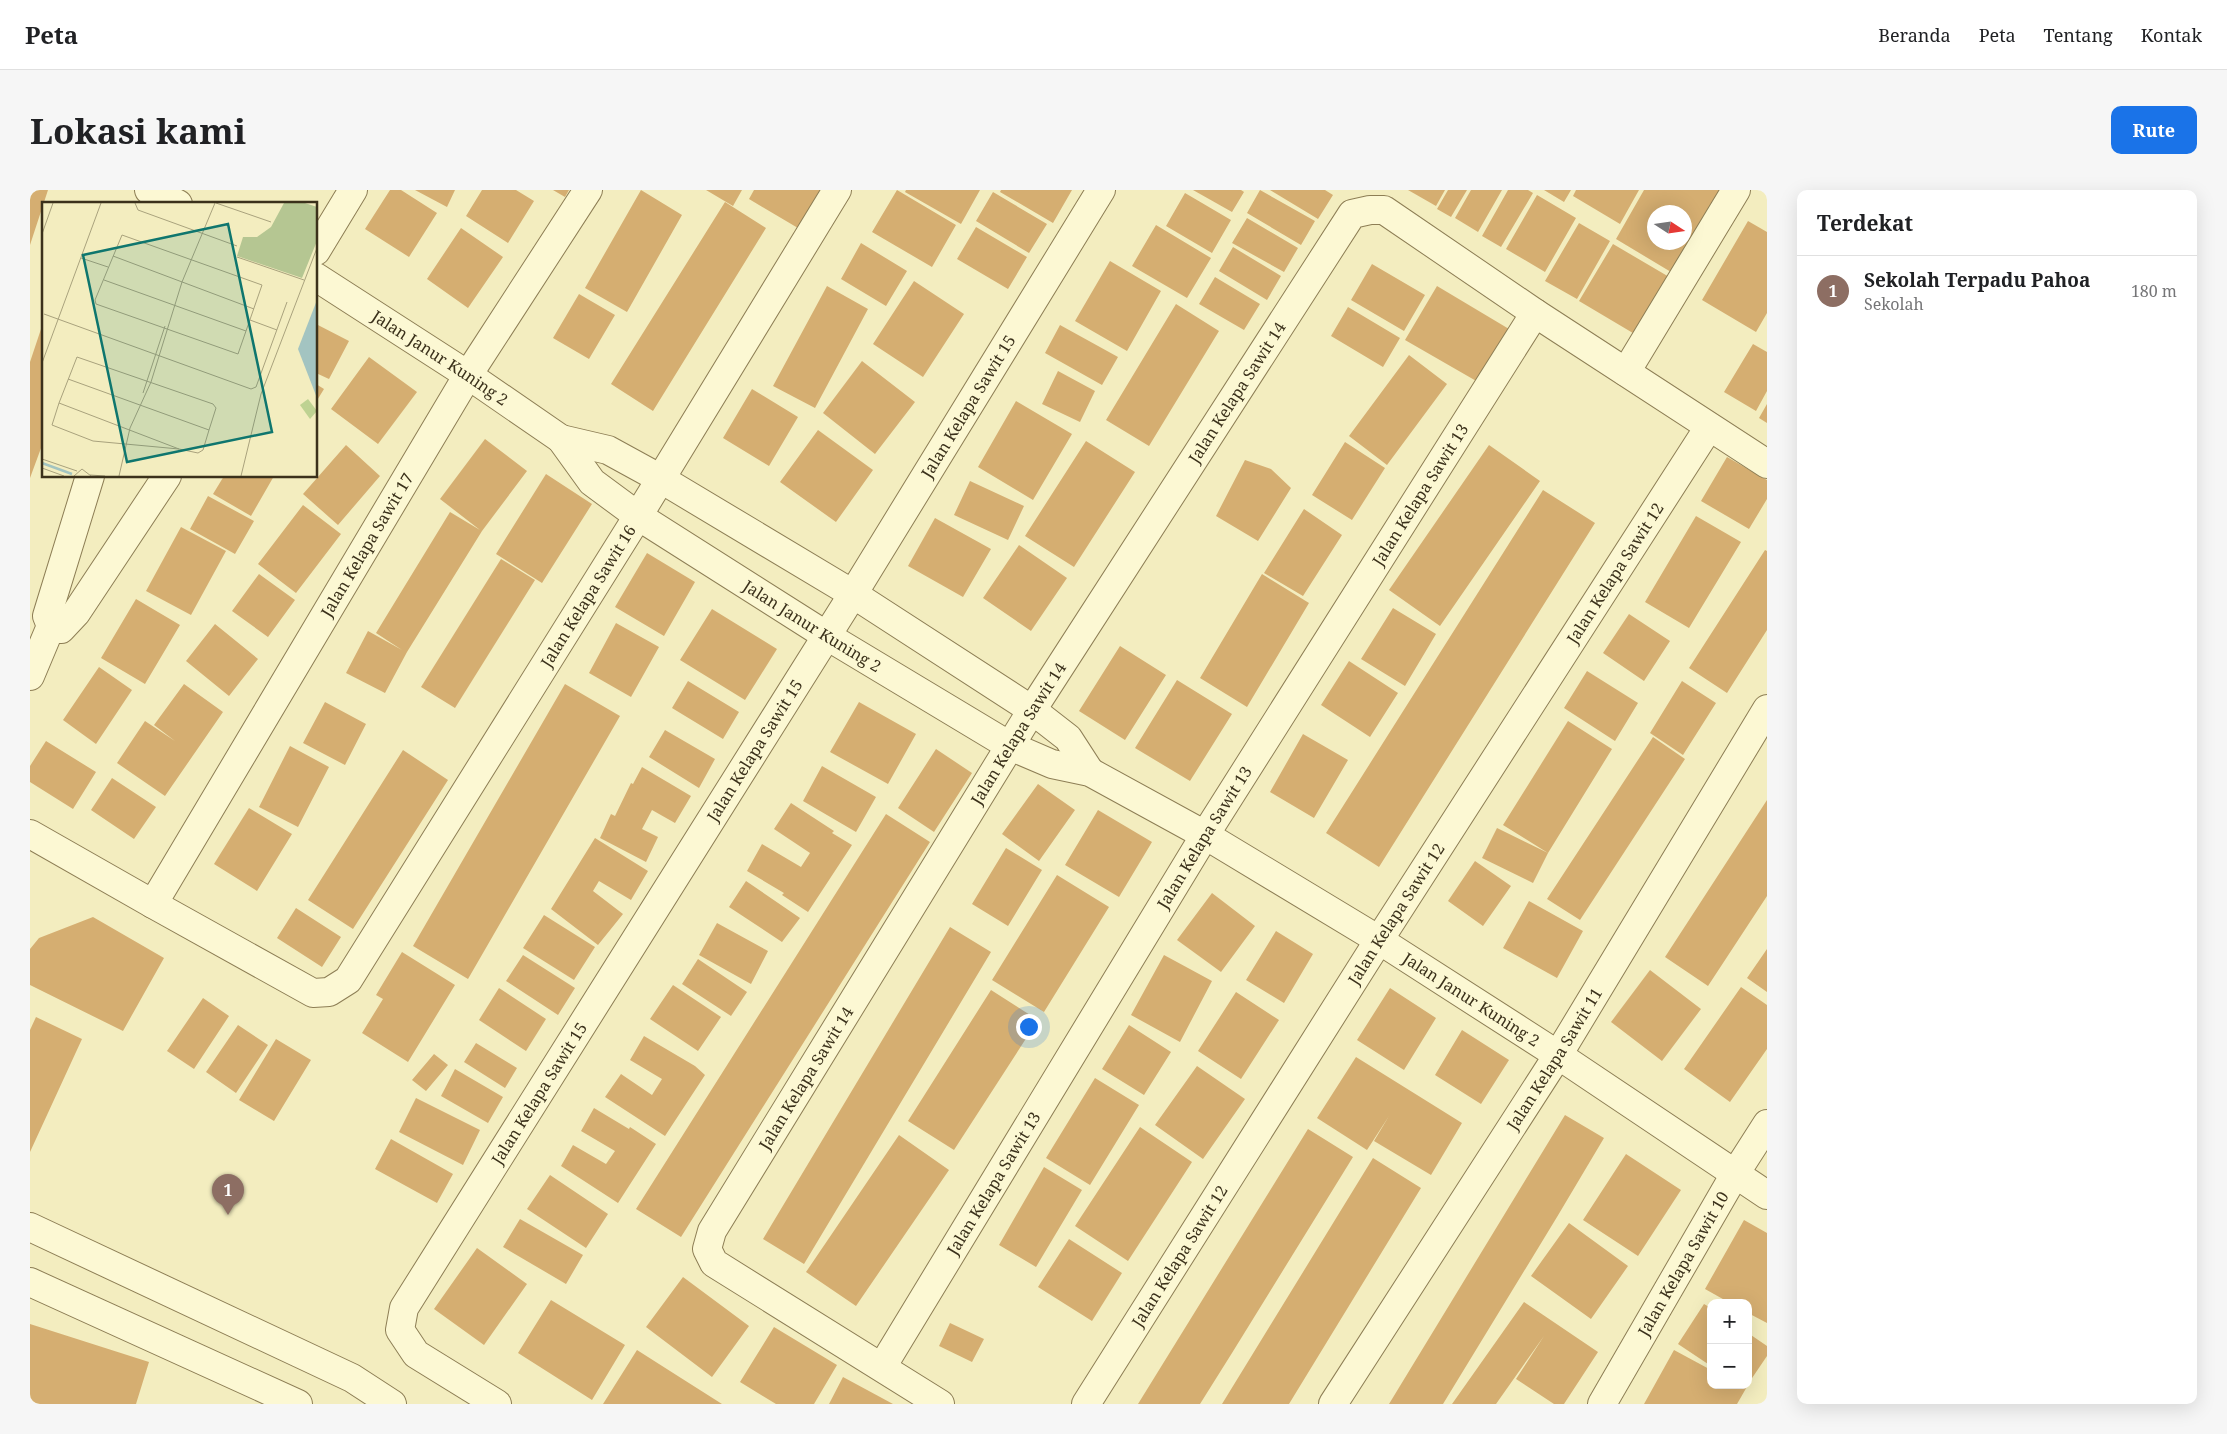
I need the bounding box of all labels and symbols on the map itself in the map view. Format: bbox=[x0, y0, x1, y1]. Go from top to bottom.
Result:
inset map bbox=[42, 202, 318, 478]
north arrow bbox=[1647, 205, 1692, 250]
street label: Jalan Janur Kuning 2 bbox=[367, 304, 513, 410]
street label: Jalan Kelapa Sawit 14 bbox=[1183, 318, 1291, 468]
street label: Jalan Kelapa Sawit 15 bbox=[915, 331, 1020, 483]
street label: Jalan Kelapa Sawit 13 bbox=[1366, 419, 1473, 571]
street label: Jalan Kelapa Sawit 17 bbox=[315, 469, 418, 622]
street label: Jalan Kelapa Sawit 12 bbox=[1561, 498, 1669, 649]
street label: Jalan Kelapa Sawit 16 bbox=[535, 521, 641, 672]
street label: Jalan Janur Kuning 2 bbox=[738, 574, 885, 677]
street label: Jalan Kelapa Sawit 14 bbox=[965, 658, 1071, 810]
street label: Jalan Kelapa Sawit 15 bbox=[701, 675, 808, 827]
street label: Jalan Kelapa Sawit 13 bbox=[1151, 762, 1257, 914]
street label: Jalan Kelapa Sawit 12 bbox=[1342, 839, 1450, 990]
street label: Jalan Janur Kuning 2 bbox=[1398, 947, 1544, 1051]
street label: Jalan Kelapa Sawit 11 bbox=[1501, 984, 1607, 1135]
street label: Jalan Kelapa Sawit 14 bbox=[753, 1003, 858, 1155]
your location bbox=[1016, 1014, 1042, 1040]
street label: Jalan Kelapa Sawit 15 bbox=[485, 1018, 592, 1169]
street label: Jalan Kelapa Sawit 13 bbox=[941, 1107, 1046, 1260]
pin: 1 bbox=[212, 1174, 244, 1215]
street label: Jalan Kelapa Sawit 12 bbox=[1126, 1181, 1233, 1332]
street label: Jalan Kelapa Sawit 10 bbox=[1632, 1187, 1734, 1341]

